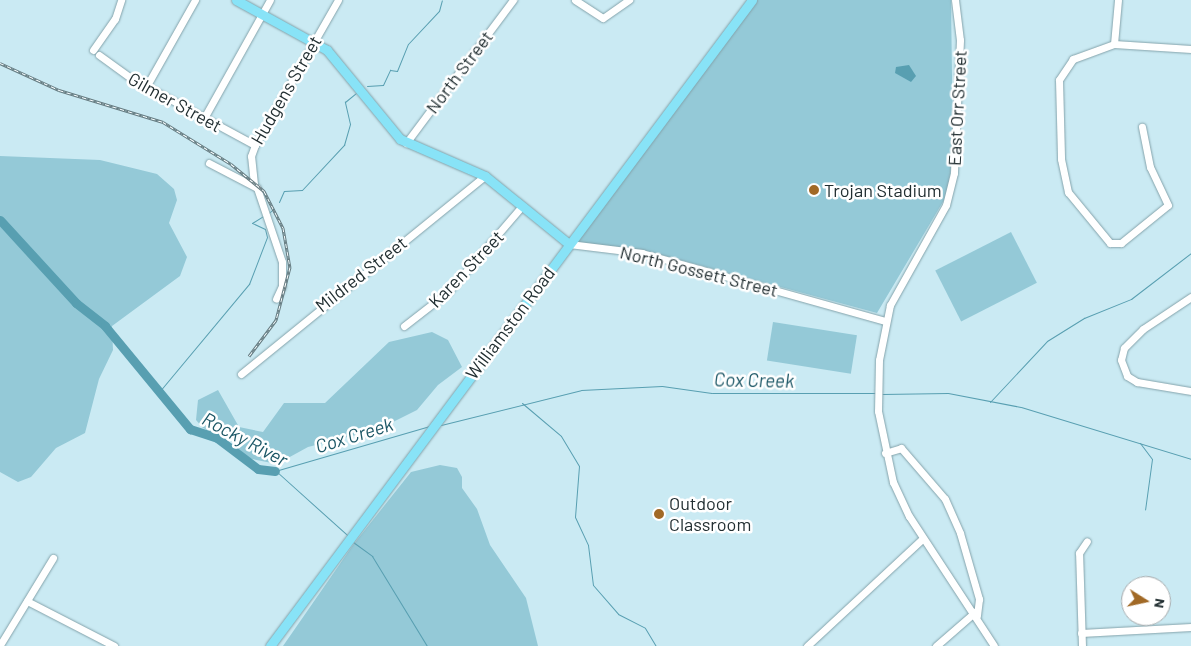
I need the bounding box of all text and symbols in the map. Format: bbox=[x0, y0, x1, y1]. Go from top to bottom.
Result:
street label: North Street bbox=[421, 26, 497, 118]
street label: Hudgens Street bbox=[246, 32, 326, 148]
street label: East Orr Street bbox=[943, 50, 971, 166]
street label: Gilmer Street bbox=[125, 67, 225, 137]
place label: Trojan Stadium bbox=[824, 179, 942, 201]
marker: Trojan Stadium bbox=[808, 184, 820, 196]
street label: Karen Street bbox=[424, 226, 508, 312]
street label: Mildred Street bbox=[311, 232, 411, 316]
street label: North Gossett Street bbox=[618, 241, 780, 301]
street label: Williamston Road bbox=[461, 263, 559, 383]
water label: Cox Creek bbox=[714, 368, 794, 392]
water label: Rocky River bbox=[198, 407, 292, 471]
water label: Cox Creek bbox=[312, 412, 396, 458]
place label: Outdoor Classroom bbox=[669, 493, 751, 536]
marker: Outdoor Classroom bbox=[653, 508, 665, 520]
north arrow bbox=[1121, 576, 1171, 626]
text: N bbox=[1151, 597, 1169, 610]

